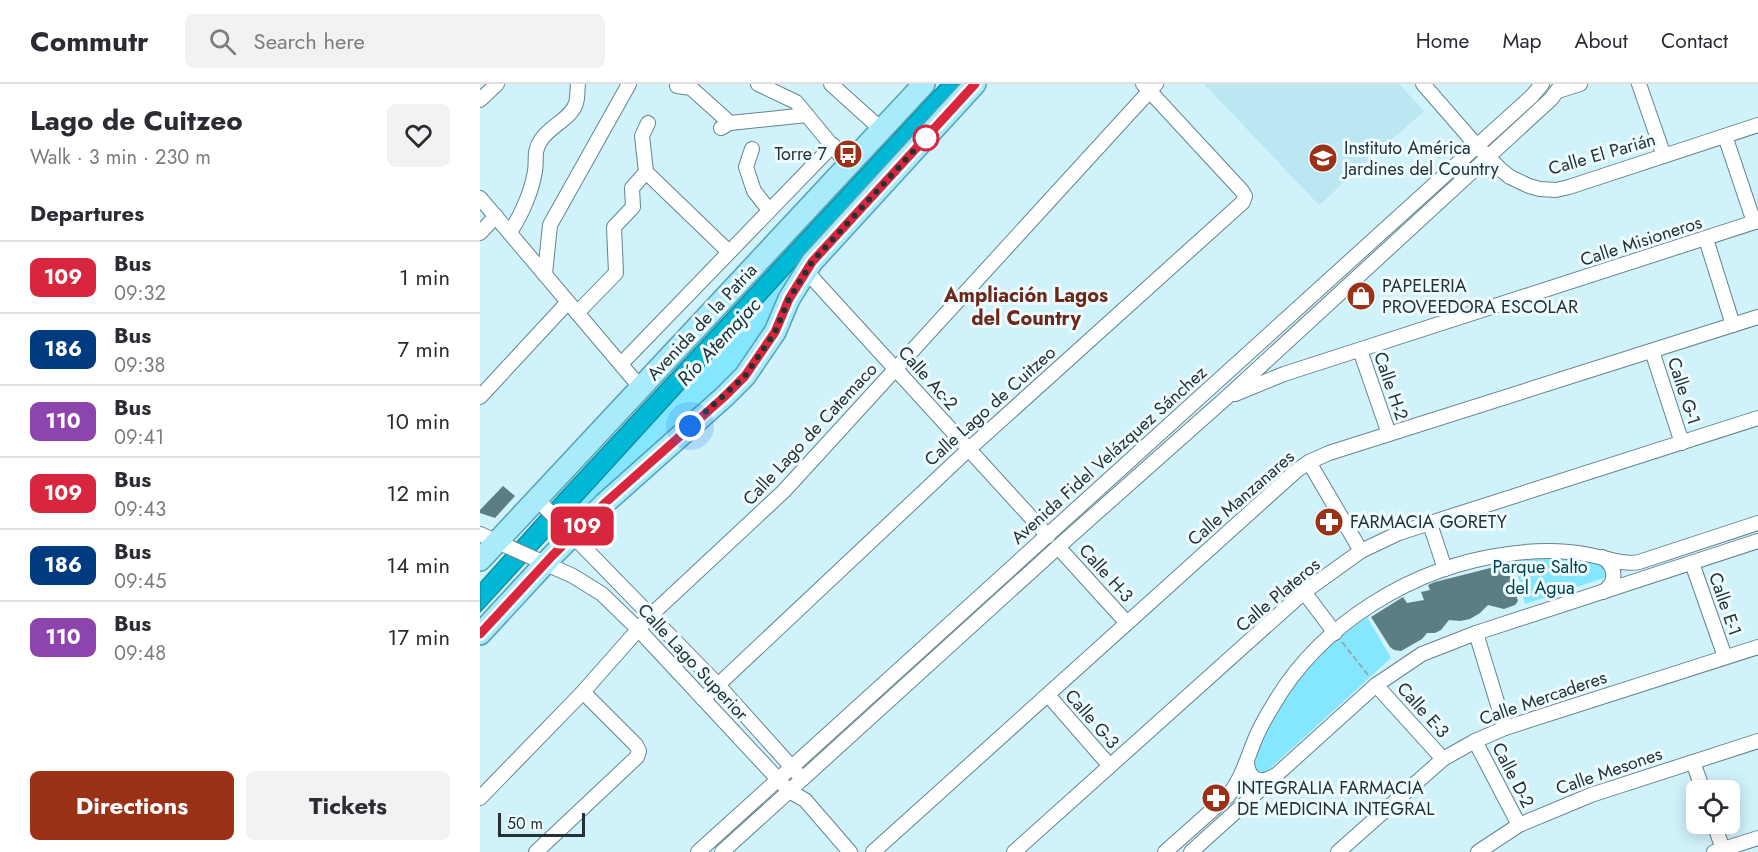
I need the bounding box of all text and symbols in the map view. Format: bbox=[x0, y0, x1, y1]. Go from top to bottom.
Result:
search box bbox=[185, 14, 605, 68]
text: Commutr bbox=[30, 21, 149, 62]
icon: search bbox=[206, 25, 239, 58]
text: Search here bbox=[254, 25, 365, 57]
text: Home bbox=[1416, 26, 1469, 56]
text: Map bbox=[1502, 26, 1542, 56]
text: About bbox=[1575, 26, 1628, 56]
text: Contact bbox=[1661, 26, 1728, 56]
text: Lago de Cuitzeo bbox=[30, 100, 243, 141]
button: heart bbox=[387, 104, 450, 167]
unlabelled marker bbox=[913, 125, 939, 151]
street label: Calle El Parián bbox=[1545, 126, 1659, 182]
place label: Instituto América Jardines del Country bbox=[1342, 135, 1499, 182]
bus stop icon: Torre 7 bbox=[832, 138, 864, 170]
place label: Torre 7 bbox=[774, 141, 828, 167]
school or university icon: Instituto América Jardines del Country bbox=[1307, 142, 1339, 174]
text: Walk · 3 min · 230 m bbox=[30, 143, 211, 172]
text: Departures bbox=[30, 197, 144, 229]
street label: Calle Misioneros bbox=[1577, 209, 1705, 273]
text: Bus bbox=[114, 247, 151, 279]
street label: Avenida de la Patria bbox=[641, 258, 763, 386]
text: 1 min bbox=[399, 261, 450, 293]
text: 109 bbox=[44, 262, 82, 292]
place label: PAPELERIA PROVEEDORA ESCOLAR bbox=[1382, 273, 1578, 320]
text: 09:32 bbox=[114, 279, 166, 308]
shop icon: PAPELERIA PROVEEDORA ESCOLAR bbox=[1345, 280, 1377, 312]
district label: Ampliación Lagos del Country bbox=[943, 281, 1108, 333]
water label: Río Atemajac bbox=[670, 291, 768, 393]
text: Bus bbox=[114, 319, 151, 351]
text: 7 min bbox=[397, 333, 450, 365]
text: 186 bbox=[44, 334, 82, 364]
street label: Calle Ac-2 bbox=[892, 340, 964, 416]
street label: Calle Lago de Cuitzeo bbox=[918, 340, 1062, 472]
street label: Calle H-2 bbox=[1367, 348, 1415, 424]
text: 09:38 bbox=[114, 351, 165, 380]
street label: Calle G-1 bbox=[1661, 354, 1707, 428]
street label: Calle Lago de Catemaco bbox=[737, 357, 883, 511]
street label: Avenida Fidel Velázquez Sánchez bbox=[1005, 359, 1213, 550]
text: Bus bbox=[114, 391, 151, 423]
text: 10 min bbox=[386, 405, 450, 437]
text: 110 bbox=[45, 406, 81, 436]
your location bbox=[675, 411, 705, 441]
text: 09:41 bbox=[114, 423, 164, 452]
street label: Calle Manzanares bbox=[1182, 444, 1300, 552]
text: Bus bbox=[114, 463, 151, 495]
text: 12 min bbox=[387, 477, 450, 509]
text: 109 bbox=[44, 478, 82, 508]
text: 09:43 bbox=[114, 495, 166, 524]
line badge: 109 bbox=[548, 506, 616, 546]
pharmacy icon: FARMACIA GORETY bbox=[1313, 506, 1345, 538]
place label: FARMACIA GORETY bbox=[1350, 509, 1508, 535]
text: 109 bbox=[563, 511, 601, 541]
text: Bus bbox=[114, 535, 151, 567]
street label: Calle H-3 bbox=[1073, 538, 1139, 608]
text: 14 min bbox=[386, 549, 450, 581]
text: 186 bbox=[44, 550, 82, 580]
street label: Calle Plateros bbox=[1230, 552, 1326, 638]
park label: Parque Salto del Agua bbox=[1492, 554, 1588, 601]
text: 09:45 bbox=[114, 567, 166, 596]
street label: Calle E-1 bbox=[1702, 569, 1748, 639]
street label: Calle Lago Superior bbox=[632, 598, 755, 727]
text: Bus bbox=[114, 607, 151, 639]
text: 17 min bbox=[388, 621, 450, 653]
text: 110 bbox=[45, 622, 81, 652]
text: 09:48 bbox=[114, 639, 166, 668]
street label: Calle Mercaderes bbox=[1476, 664, 1610, 732]
street label: Calle E-3 bbox=[1391, 676, 1455, 744]
street label: Calle G-3 bbox=[1059, 683, 1125, 755]
street label: Calle D-2 bbox=[1485, 738, 1541, 812]
street label: Calle Mesones bbox=[1552, 741, 1666, 801]
button: Directions bbox=[30, 771, 234, 840]
button: Tickets bbox=[246, 771, 450, 840]
place label: INTEGRALIA FARMACIA DE MEDICINA INTEGRAL bbox=[1237, 775, 1434, 822]
map controls bbox=[1686, 780, 1740, 834]
button: locate bbox=[1686, 780, 1740, 834]
pharmacy icon: INTEGRALIA FARMACIA DE MEDICINA INTEGRAL bbox=[1200, 782, 1232, 814]
scale bar bbox=[498, 810, 585, 838]
text: 50 m bbox=[507, 812, 543, 835]

